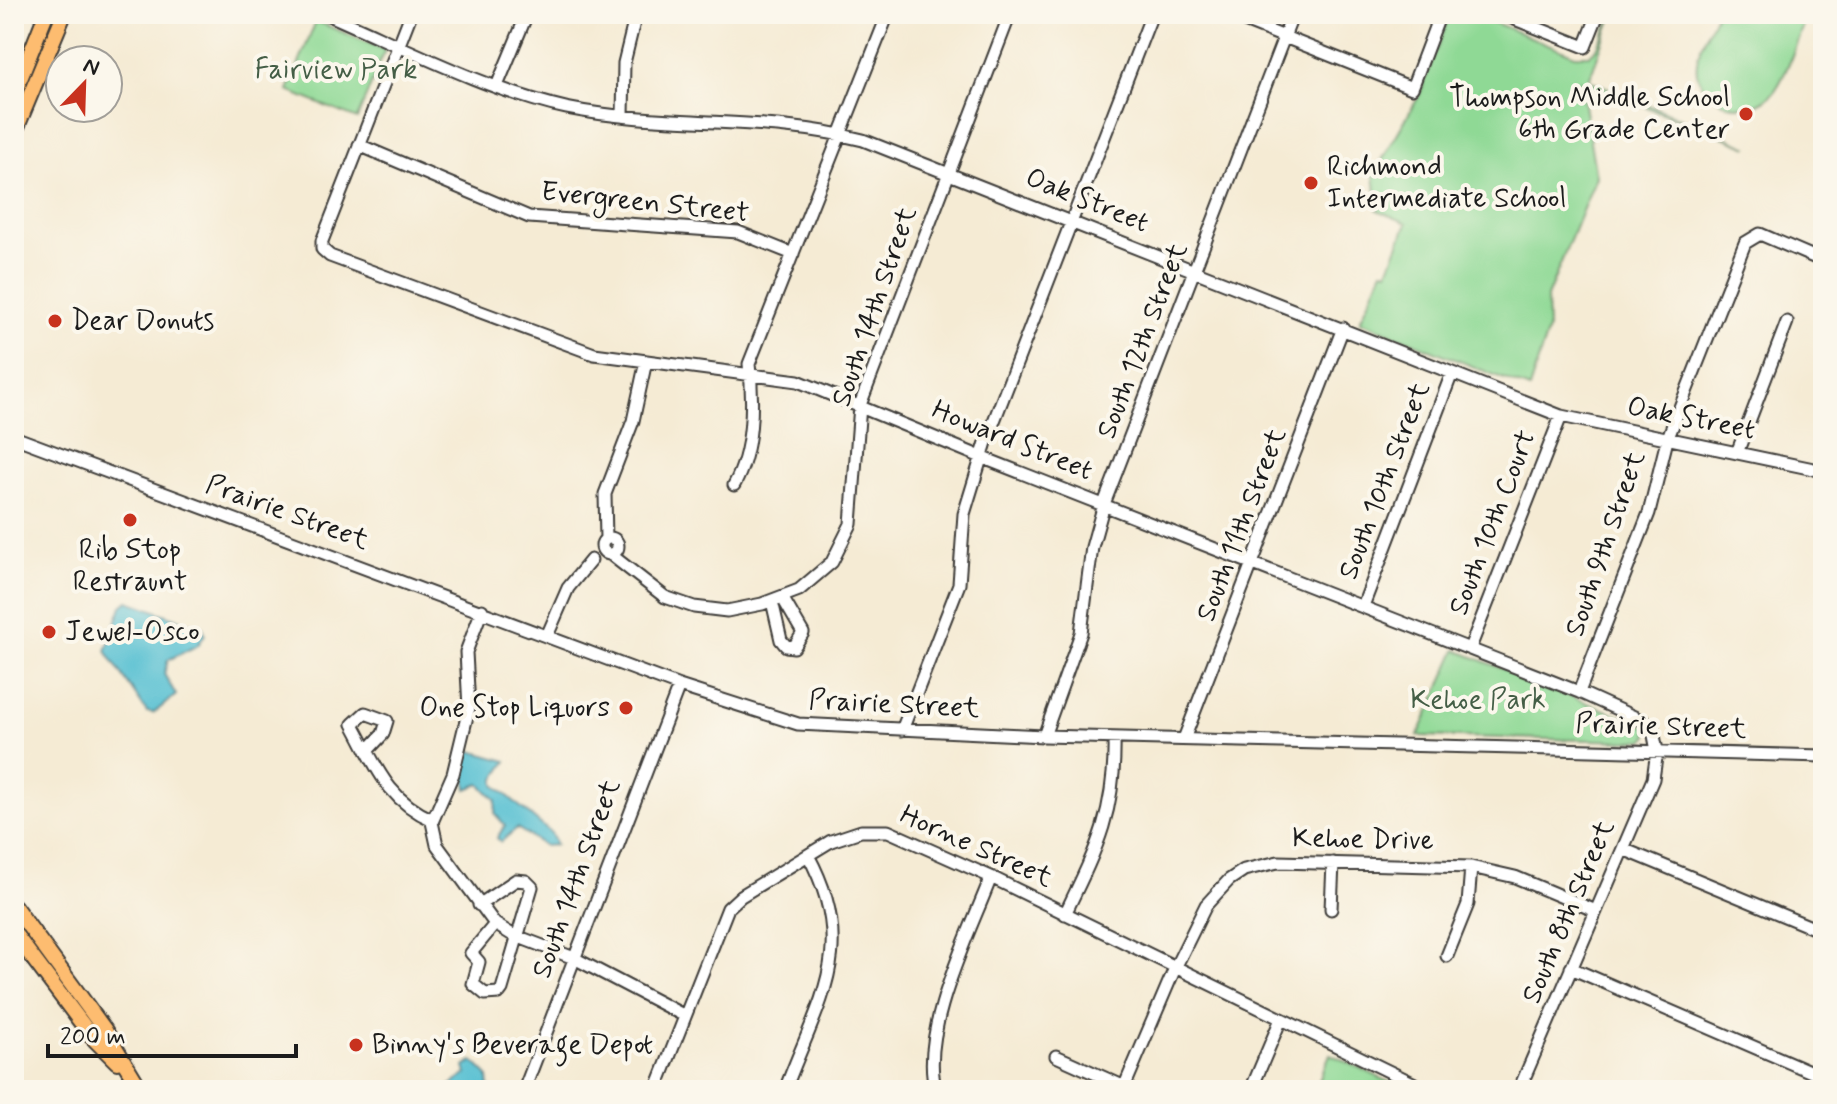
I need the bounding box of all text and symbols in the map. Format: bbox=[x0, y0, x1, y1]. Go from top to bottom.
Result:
north arrow bbox=[44, 44, 124, 124]
text: N bbox=[79, 52, 103, 83]
park label: Fairview Park bbox=[255, 52, 417, 89]
place label: Thompson Middle School 6th Grade Center bbox=[1449, 80, 1730, 149]
marker: Thompson Middle School 6th Grade Center bbox=[1737, 105, 1755, 123]
place label: Richmond Intermediate School bbox=[1327, 149, 1566, 218]
street label: Oak Street bbox=[1020, 160, 1154, 242]
street label: Evergreen Street bbox=[539, 174, 751, 234]
marker: Richmond Intermediate School bbox=[1302, 174, 1320, 192]
street label: South 14th Street bbox=[823, 202, 927, 412]
street label: South 12th Street bbox=[1089, 237, 1198, 444]
place label: Dear Donuts bbox=[71, 303, 214, 340]
marker: Dear Donuts bbox=[46, 312, 64, 330]
street label: South 10th Street bbox=[1330, 377, 1440, 585]
street label: Oak Street bbox=[1624, 388, 1758, 450]
street label: Howard Street bbox=[926, 392, 1098, 490]
street label: South 11th Street bbox=[1188, 423, 1296, 627]
street label: South 10th Court bbox=[1441, 425, 1545, 621]
street label: South 9th Street bbox=[1557, 446, 1655, 641]
street label: Prairie Street bbox=[200, 466, 374, 560]
marker: Rib Stop Restraunt bbox=[121, 511, 139, 529]
place label: Rib Stop Restraunt bbox=[73, 532, 187, 601]
place label: Jewel-Osco bbox=[65, 614, 200, 651]
marker: Jewel-Osco bbox=[40, 623, 58, 641]
street label: Prairie Street bbox=[808, 682, 981, 728]
park label: Kehoe Park bbox=[1410, 682, 1546, 719]
place label: One Stop Liquors bbox=[419, 690, 610, 727]
marker: One Stop Liquors bbox=[617, 699, 635, 717]
street label: Prairie Street bbox=[1575, 706, 1748, 748]
street label: South 14th Street bbox=[524, 774, 630, 984]
street label: Horne Street bbox=[894, 797, 1059, 897]
street label: South 8th Street bbox=[1514, 814, 1624, 1009]
street label: Kehoe Drive bbox=[1292, 820, 1434, 860]
scale bar bbox=[48, 1008, 296, 1058]
text: 200 m bbox=[60, 1022, 126, 1053]
place label: Binny's Beverage Depot bbox=[372, 1027, 653, 1067]
marker: Binny's Beverage Depot bbox=[347, 1036, 365, 1054]

